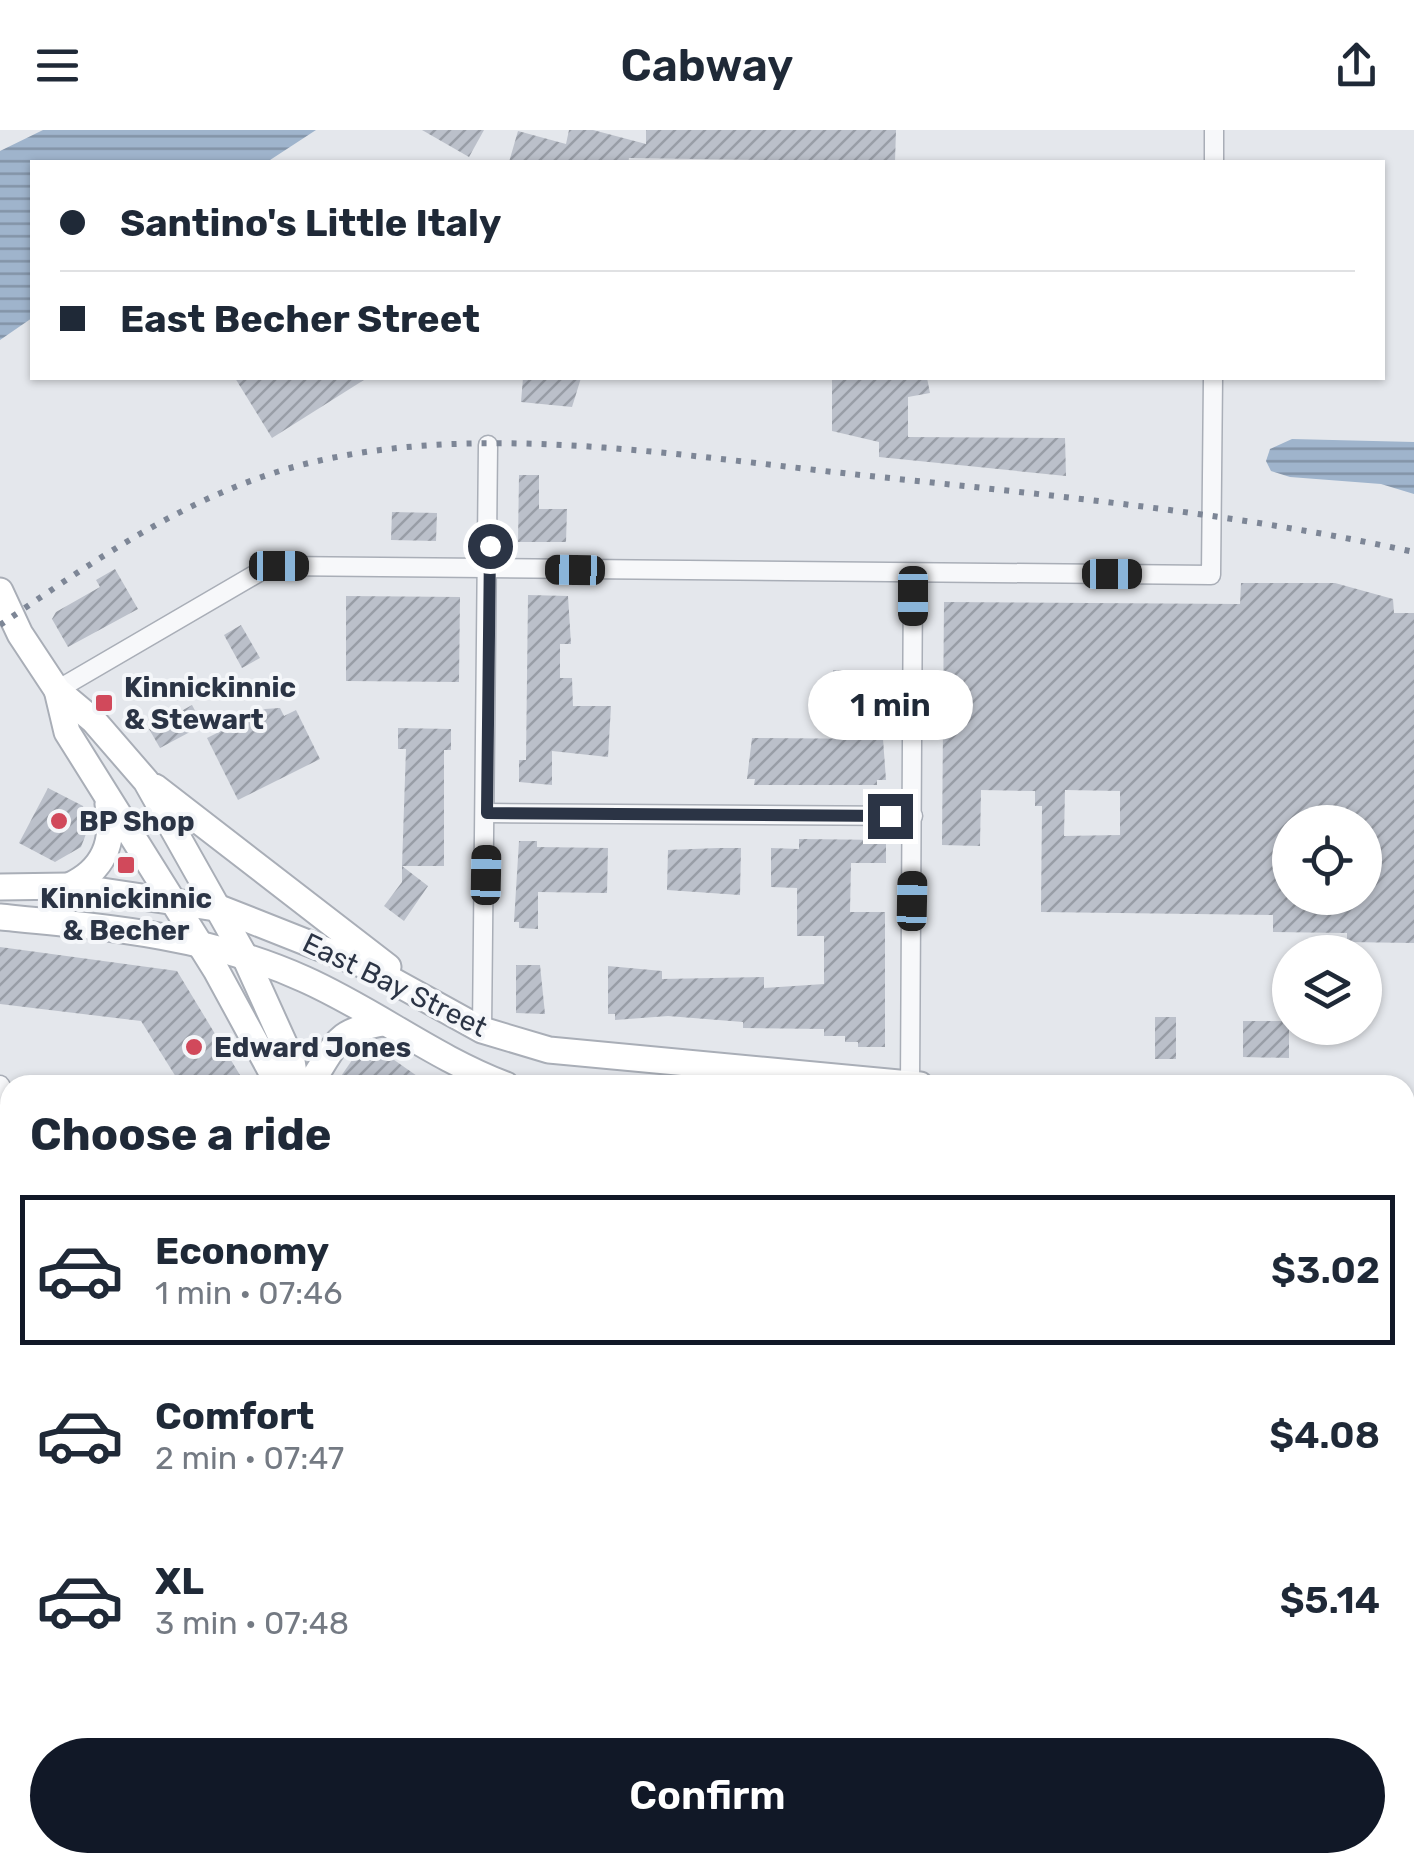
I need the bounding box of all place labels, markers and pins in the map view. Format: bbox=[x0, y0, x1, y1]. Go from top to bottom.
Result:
place label: Kinnickinnic & Stewart bbox=[124, 671, 296, 736]
marker: Kinnickinnic & Stewart bbox=[93, 692, 115, 714]
place label: BP Shop bbox=[79, 805, 195, 838]
marker: BP Shop bbox=[48, 810, 70, 832]
marker: Kinnickinnic & Becher bbox=[115, 854, 137, 876]
place label: Kinnickinnic & Becher bbox=[40, 882, 212, 947]
place label: Edward Jones bbox=[214, 1031, 411, 1064]
marker: Edward Jones bbox=[183, 1036, 205, 1058]

